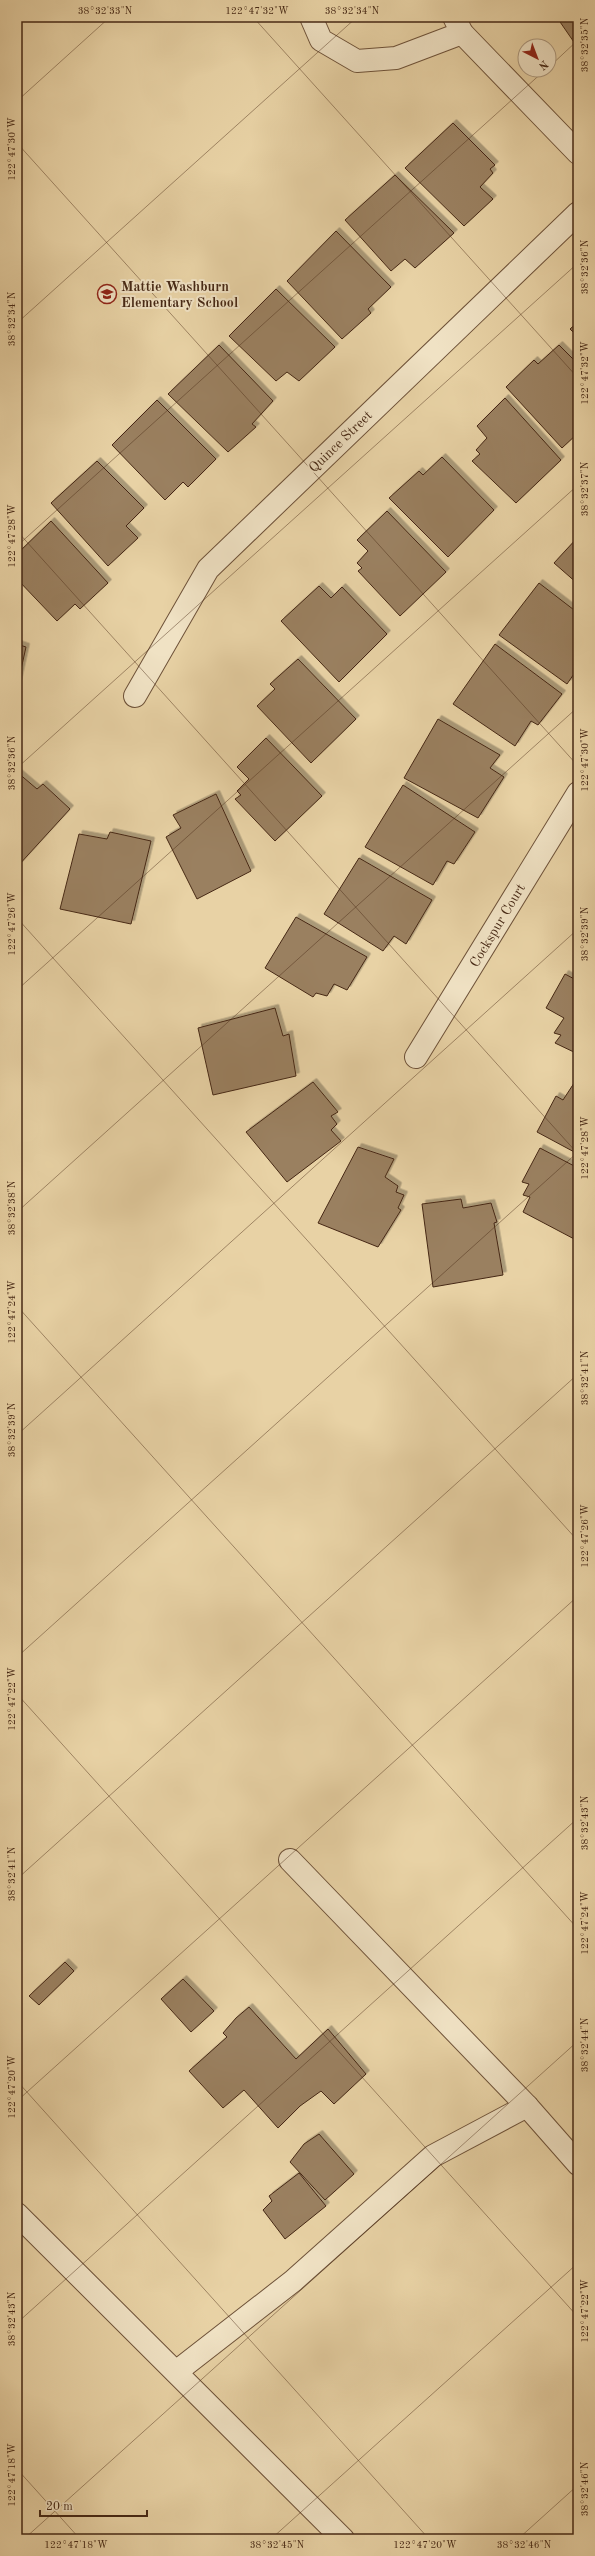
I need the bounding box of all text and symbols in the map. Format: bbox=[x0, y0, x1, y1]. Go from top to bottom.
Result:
text: 38°32'33"N bbox=[78, 6, 133, 16]
text: 122°47'32"W bbox=[225, 6, 289, 16]
text: 38°32'34"N bbox=[325, 6, 380, 16]
text: 38°32'35"N bbox=[580, 17, 590, 72]
north arrow bbox=[517, 38, 557, 78]
text: N bbox=[535, 57, 549, 72]
text: 122°47'30"W bbox=[7, 117, 17, 181]
text: 38°32'36"N bbox=[580, 239, 590, 294]
place label: Mattie Washburn Elementary School bbox=[121, 280, 238, 310]
school or university icon: Mattie Washburn Elementary School bbox=[96, 283, 118, 305]
text: 38°32'34"N bbox=[7, 291, 17, 346]
text: 122°47'32"W bbox=[580, 341, 590, 405]
street label: Quince Street bbox=[306, 408, 375, 475]
text: 38°32'37"N bbox=[580, 461, 590, 516]
text: 122°47'28"W bbox=[7, 504, 17, 568]
text: 122°47'30"W bbox=[580, 728, 590, 792]
text: 38°32'36"N bbox=[7, 735, 17, 790]
street label: Cockspur Court bbox=[467, 881, 528, 970]
text: 122°47'26"W bbox=[7, 892, 17, 956]
text: 38°32'39"N bbox=[580, 906, 590, 961]
text: 122°47'28"W bbox=[580, 1116, 590, 1180]
text: 38°32'38"N bbox=[7, 1180, 17, 1235]
text: 122°47'24"W bbox=[7, 1280, 17, 1344]
text: 38°32'41"N bbox=[580, 1350, 590, 1405]
text: 38°32'39"N bbox=[7, 1402, 17, 1457]
text: 122°47'26"W bbox=[580, 1504, 590, 1568]
text: 122°47'22"W bbox=[7, 1667, 17, 1731]
text: 38°32'43"N bbox=[580, 1795, 590, 1850]
text: 38°32'41"N bbox=[7, 1846, 17, 1901]
text: 122°47'24"W bbox=[580, 1891, 590, 1955]
text: 38°32'44"N bbox=[580, 2017, 590, 2072]
text: 122°47'20"W bbox=[7, 2055, 17, 2119]
text: 122°47'22"W bbox=[580, 2279, 590, 2343]
text: 38°32'43"N bbox=[7, 2291, 17, 2346]
text: 122°47'18"W bbox=[7, 2443, 17, 2507]
text: 38°32'46"N bbox=[580, 2461, 590, 2516]
scale bar bbox=[40, 2492, 147, 2518]
text: 20 m bbox=[46, 2501, 73, 2513]
text: 122°47'18"W bbox=[44, 2540, 108, 2550]
text: 38°32'45"N bbox=[250, 2540, 305, 2550]
text: 122°47'20"W bbox=[393, 2540, 457, 2550]
text: 38°32'46"N bbox=[497, 2540, 552, 2550]

